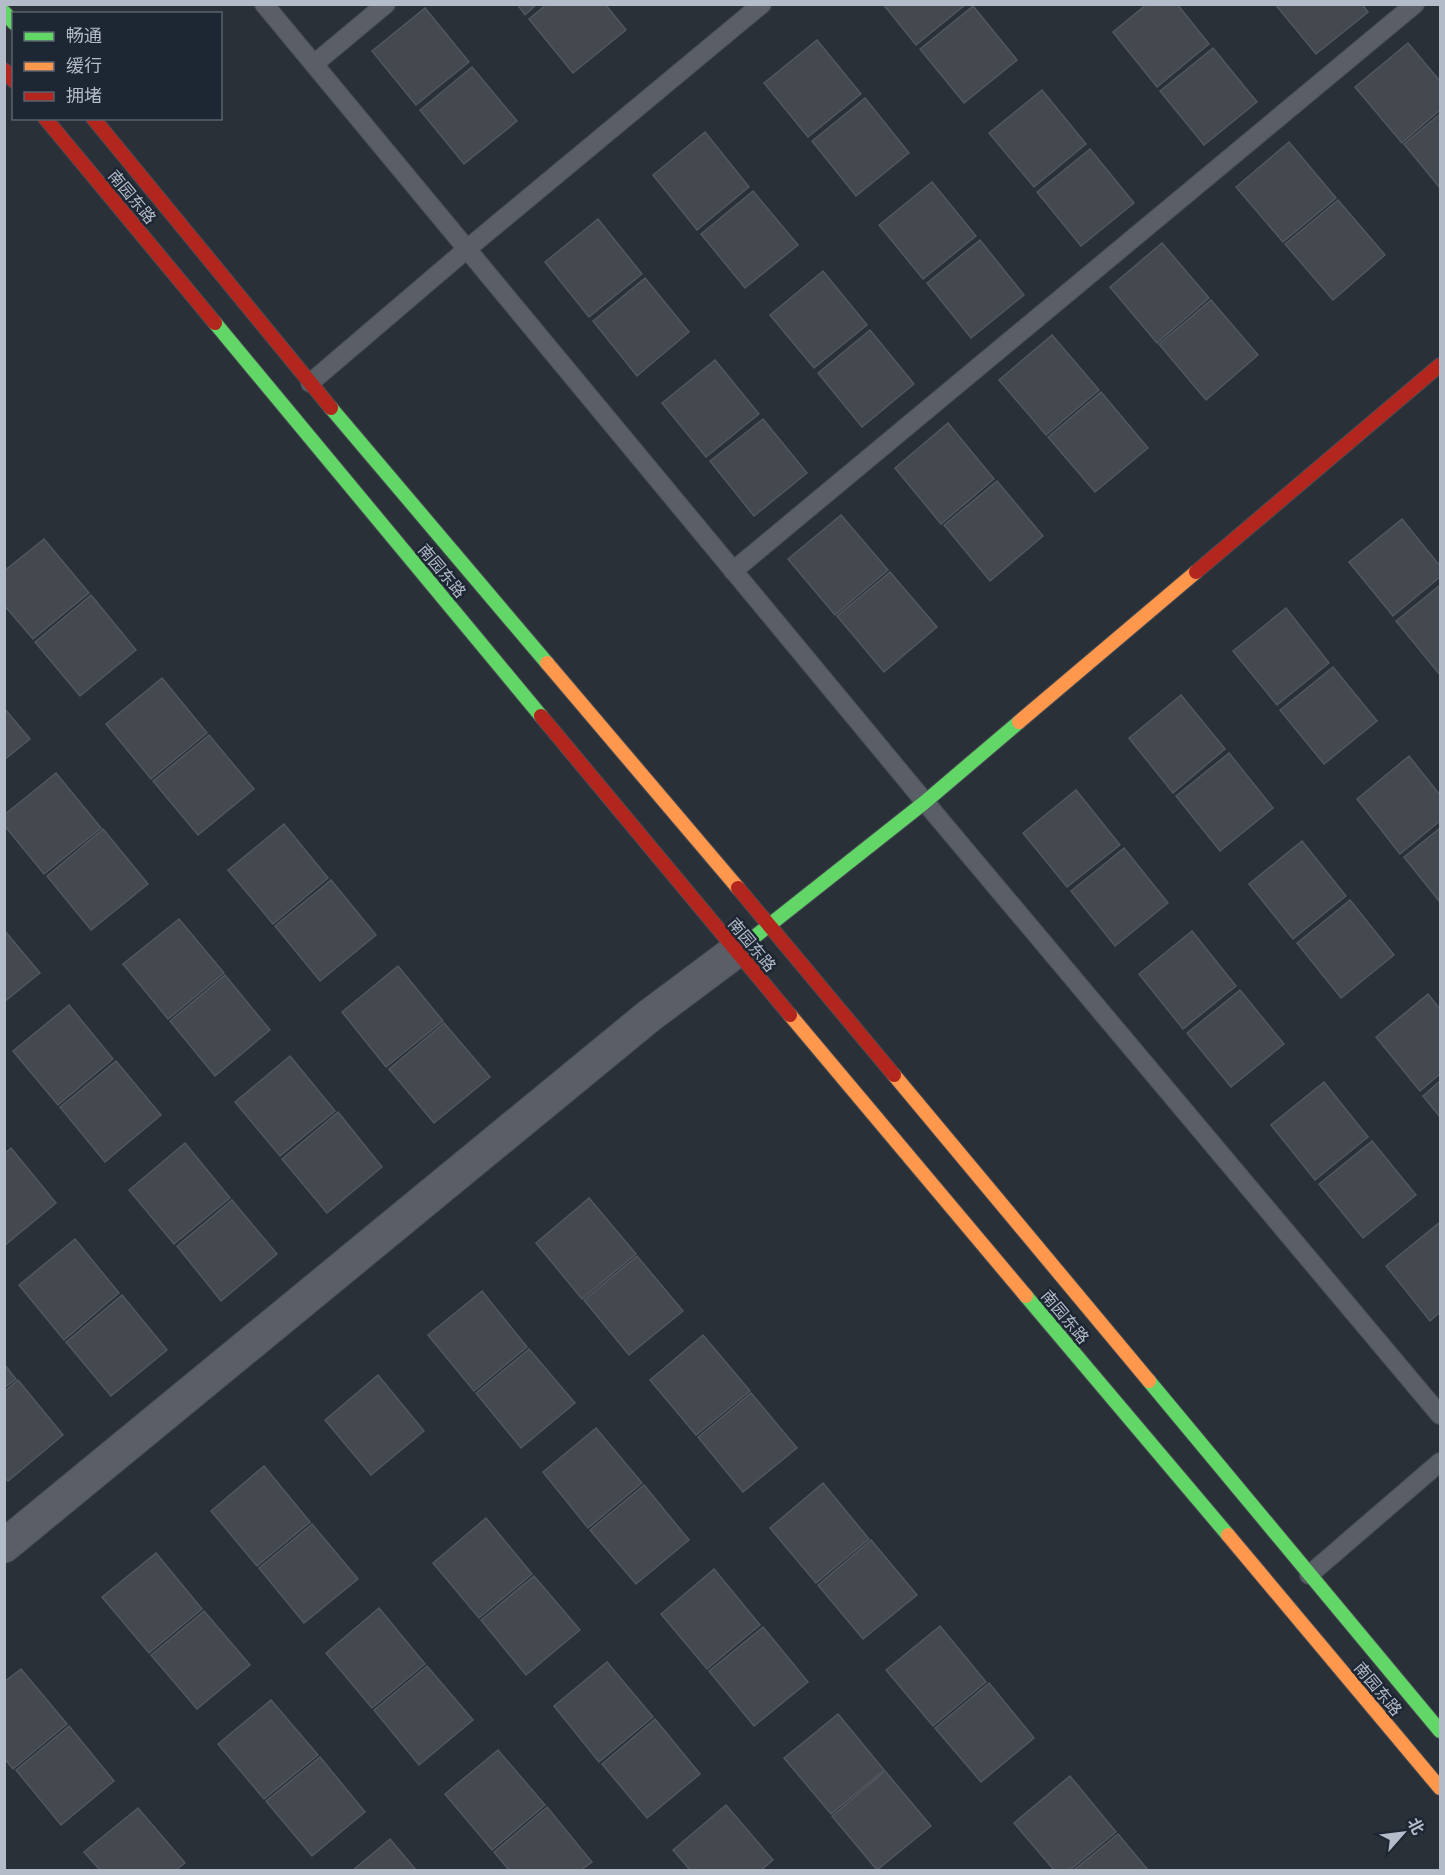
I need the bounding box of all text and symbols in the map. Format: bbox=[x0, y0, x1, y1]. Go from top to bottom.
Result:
legend bbox=[12, 12, 222, 120]
text: 畅通 bbox=[66, 25, 102, 46]
text: 缓行 bbox=[66, 55, 102, 76]
text: 拥堵 bbox=[66, 85, 102, 106]
street label: 南园东路 bbox=[104, 166, 160, 228]
street label: 南园东路 bbox=[414, 540, 470, 602]
street label: 南园东路 bbox=[724, 914, 780, 976]
street label: 南园东路 bbox=[1037, 1286, 1093, 1348]
street label: 南园东路 bbox=[1350, 1658, 1406, 1720]
north arrow bbox=[1373, 1803, 1433, 1863]
text: 北 bbox=[1404, 1815, 1428, 1838]

